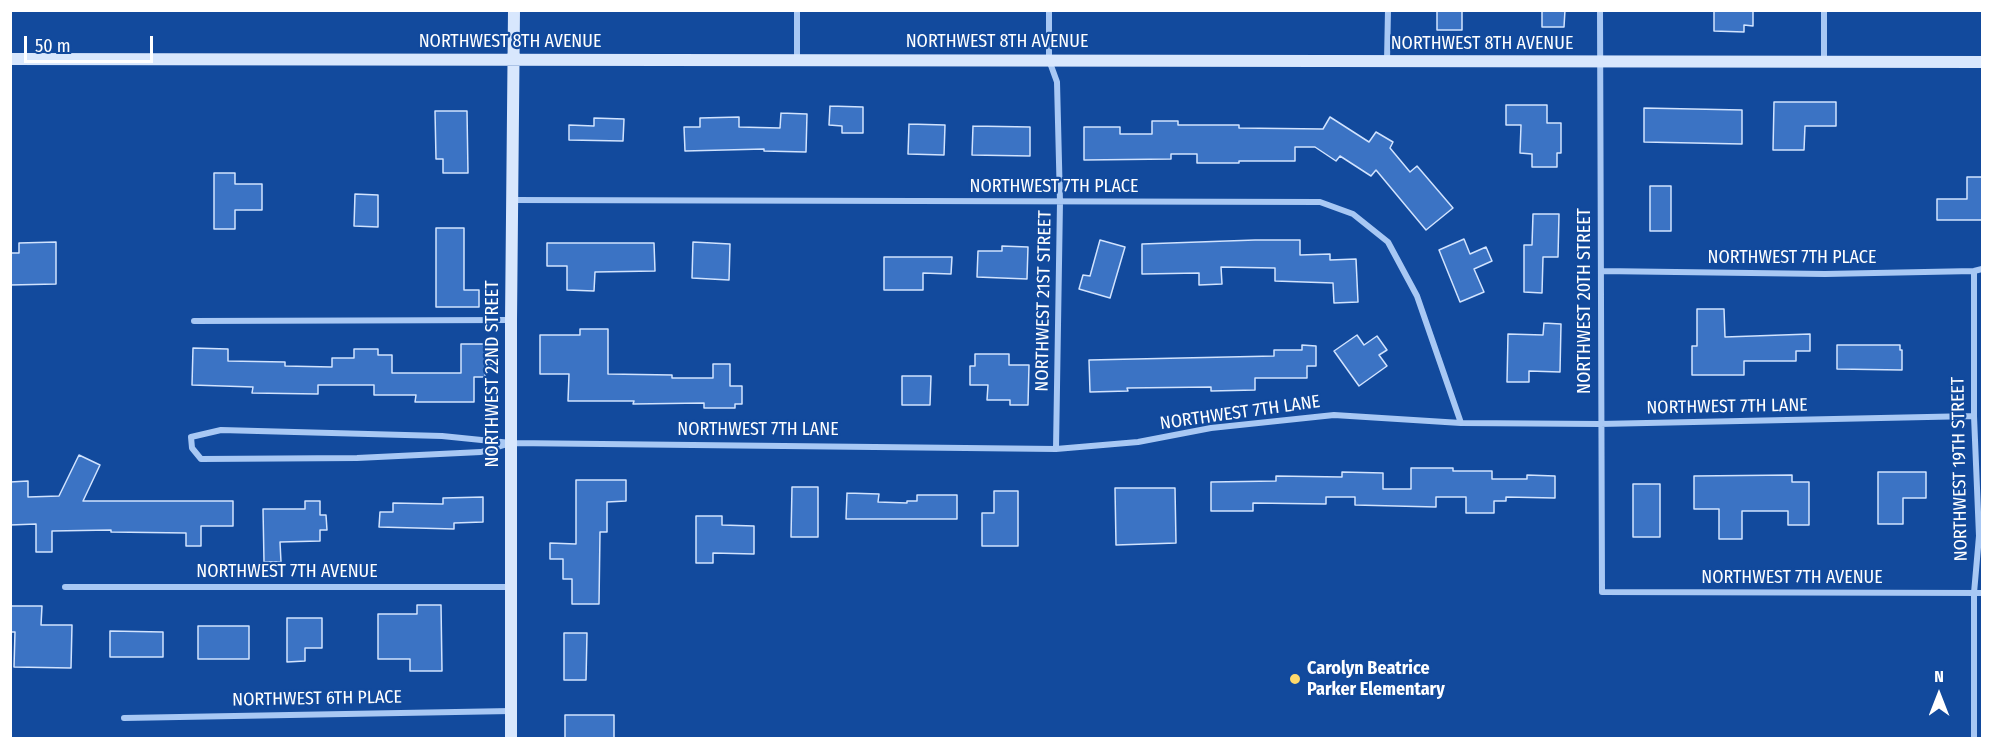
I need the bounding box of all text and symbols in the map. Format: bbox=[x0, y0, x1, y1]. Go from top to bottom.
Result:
scale bar bbox=[27, 24, 156, 62]
street label: NORTHWEST 8TH AVENUE bbox=[419, 31, 601, 53]
street label: NORTHWEST 8TH AVENUE bbox=[906, 31, 1088, 53]
street label: NORTHWEST 8TH AVENUE bbox=[1391, 33, 1573, 55]
text: 50 m bbox=[35, 35, 71, 57]
street label: NORTHWEST 7TH PLACE bbox=[970, 176, 1138, 198]
street label: NORTHWEST 20TH STREET bbox=[1574, 208, 1596, 394]
street label: NORTHWEST 21ST STREET bbox=[1032, 210, 1056, 392]
street label: NORTHWEST 7TH PLACE bbox=[1708, 247, 1876, 269]
street label: NORTHWEST 22ND STREET bbox=[482, 280, 504, 468]
street label: NORTHWEST 19TH STREET bbox=[1948, 377, 1972, 561]
street label: NORTHWEST 7TH LANE bbox=[1159, 391, 1321, 435]
street label: NORTHWEST 7TH LANE bbox=[1646, 395, 1808, 419]
street label: NORTHWEST 7TH LANE bbox=[677, 419, 839, 441]
street label: NORTHWEST 7TH AVENUE bbox=[196, 561, 378, 583]
street label: NORTHWEST 7TH AVENUE bbox=[1701, 567, 1883, 589]
place label: Carolyn Beatrice Parker Elementary bbox=[1307, 658, 1445, 700]
north arrow bbox=[1909, 665, 1969, 725]
text: N bbox=[1934, 667, 1944, 686]
marker: Carolyn Beatrice Parker Elementary bbox=[1288, 672, 1302, 686]
street label: NORTHWEST 6TH PLACE bbox=[232, 687, 402, 711]

